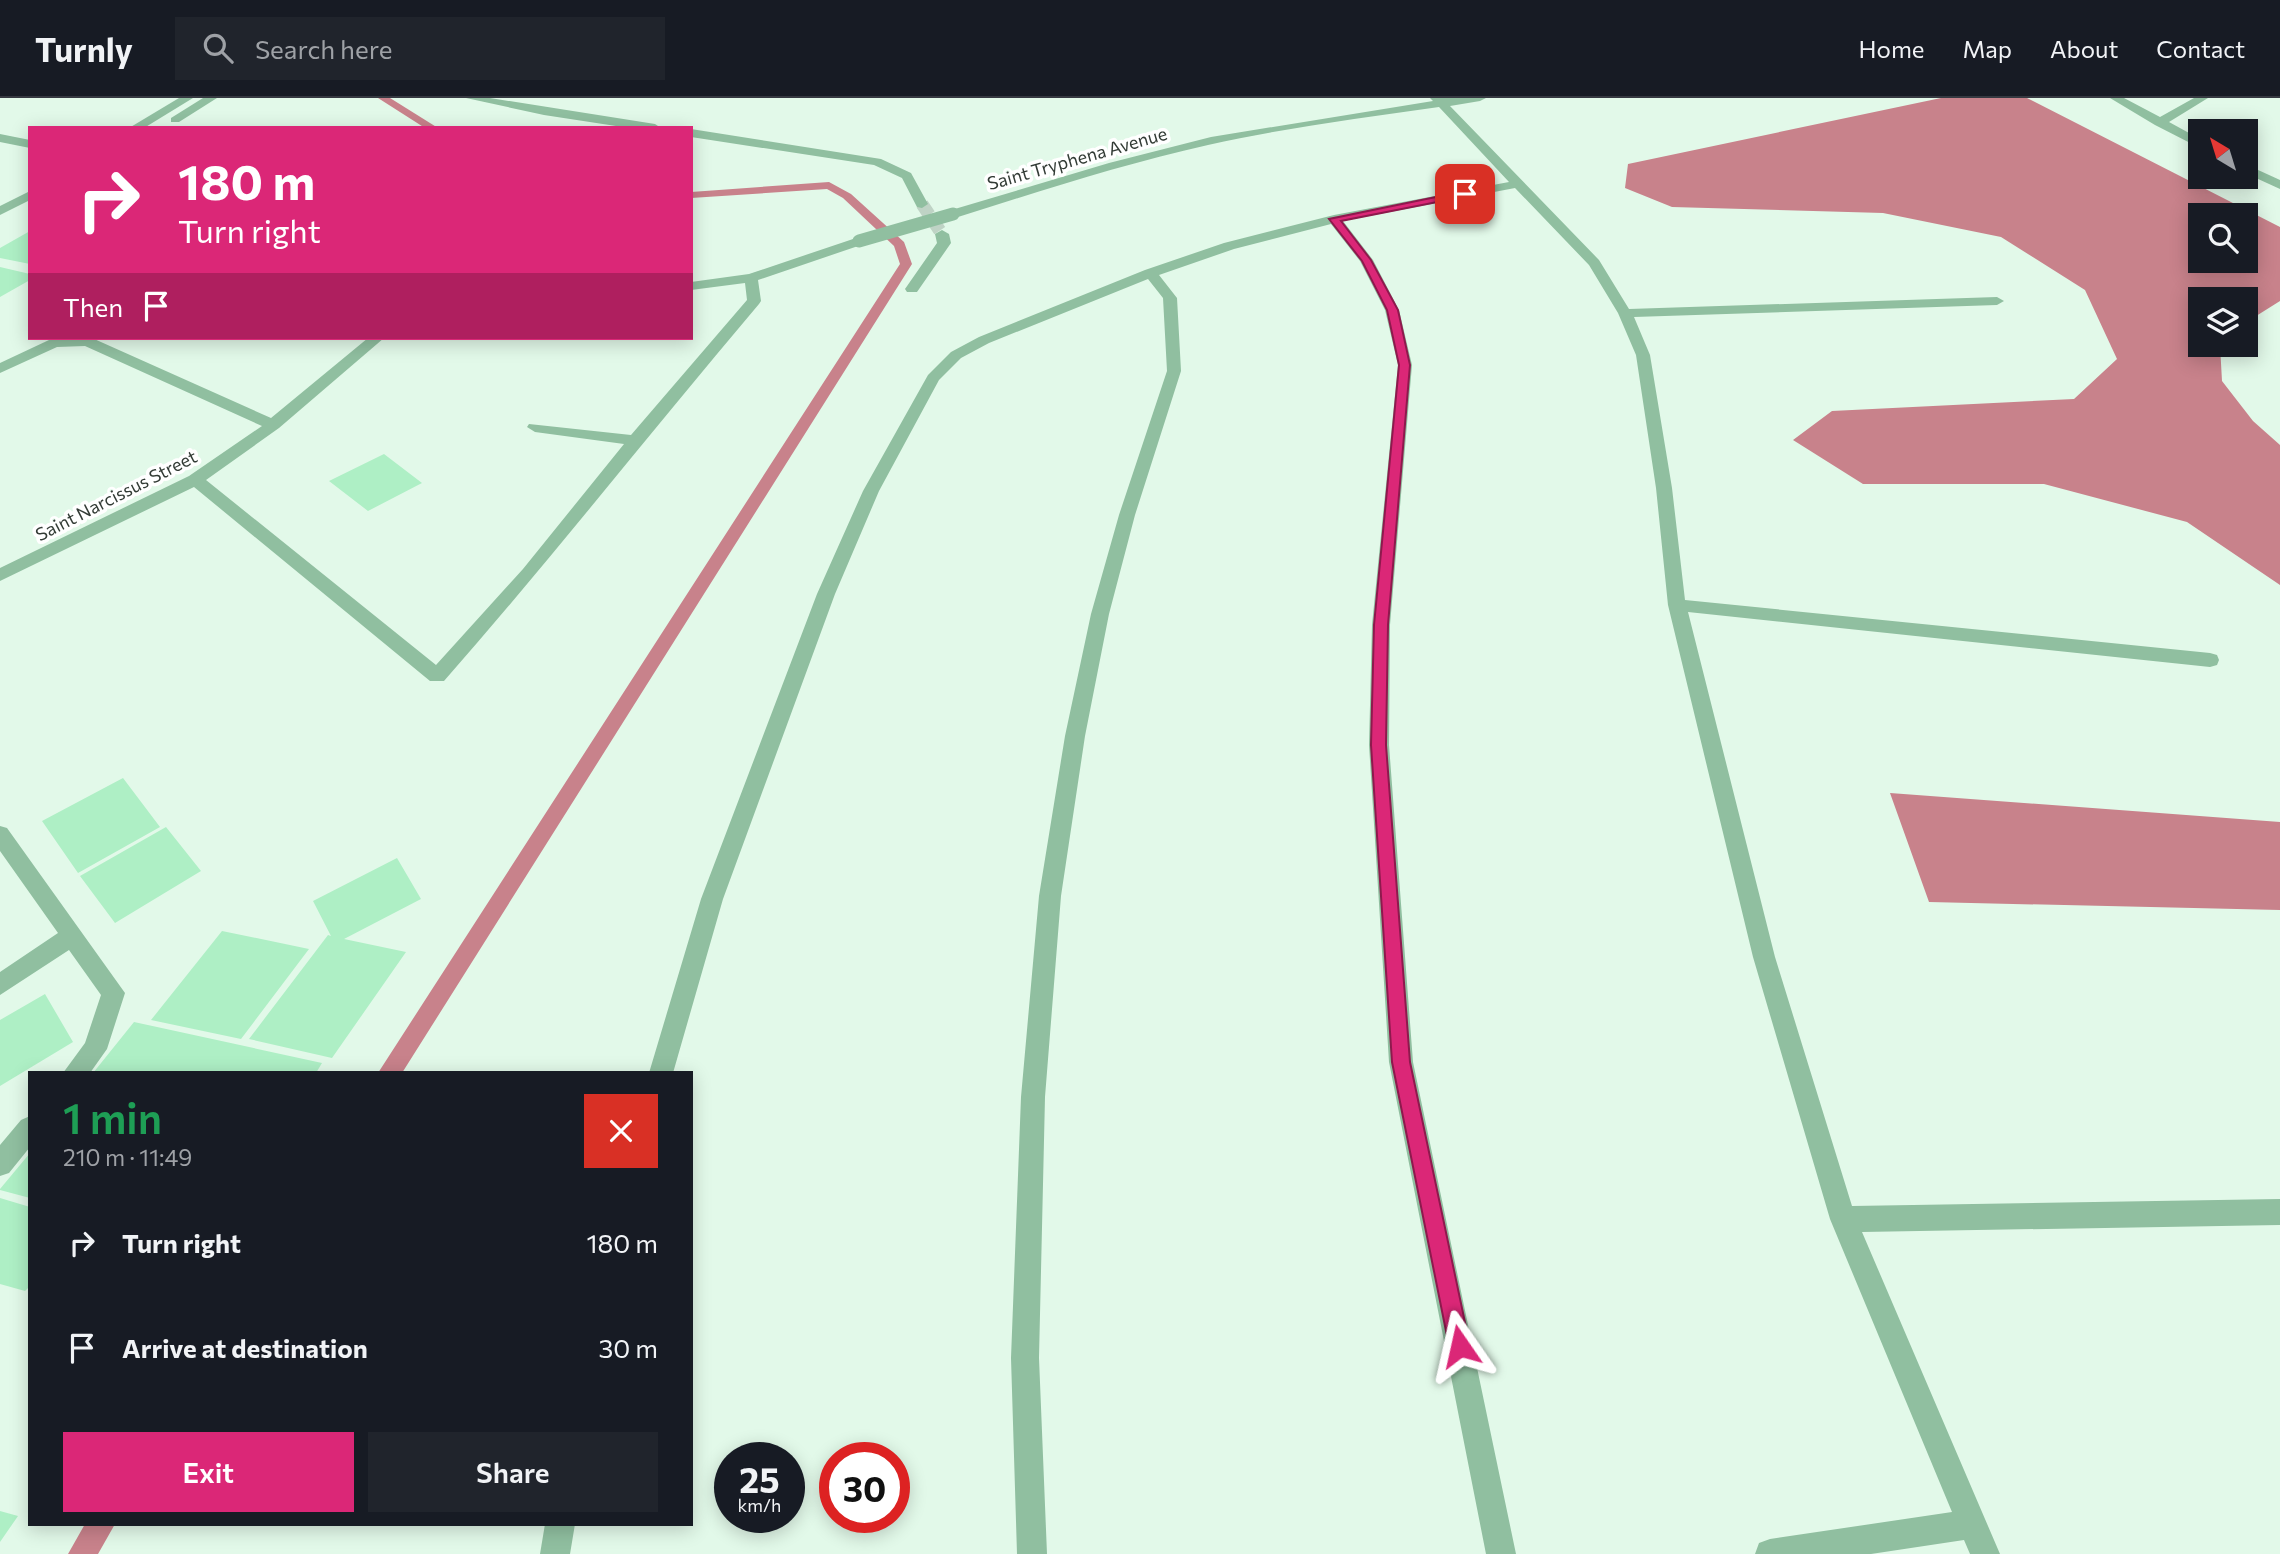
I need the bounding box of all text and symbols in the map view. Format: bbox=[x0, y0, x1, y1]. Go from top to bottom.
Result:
search box bbox=[175, 17, 665, 80]
text: Turnly bbox=[35, 28, 133, 69]
icon: search bbox=[199, 29, 237, 67]
text: Search here bbox=[255, 33, 392, 64]
text: Home bbox=[1859, 34, 1925, 63]
text: Map bbox=[1963, 34, 2012, 63]
text: About bbox=[2050, 34, 2118, 63]
text: Contact bbox=[2156, 34, 2245, 63]
north arrow bbox=[2188, 119, 2258, 189]
map controls bbox=[2188, 119, 2258, 357]
street label: Saint Tryphena Avenue bbox=[985, 122, 1169, 194]
text: 180 m bbox=[178, 150, 315, 210]
icon: right bbox=[63, 154, 154, 245]
pin bbox=[1435, 164, 1495, 224]
icon: arrive bbox=[1446, 175, 1484, 213]
button: search bbox=[2188, 203, 2258, 273]
text: Turn right bbox=[178, 210, 321, 250]
icon: arrive bbox=[137, 287, 175, 325]
button: layers bbox=[2188, 287, 2258, 357]
text: Then bbox=[63, 291, 123, 322]
street label: Saint Narcissus Street bbox=[32, 445, 200, 545]
text: 1 min bbox=[63, 1091, 162, 1143]
button: close bbox=[584, 1094, 658, 1168]
text: 210 m · 11:49 bbox=[63, 1143, 192, 1171]
icon: right bbox=[63, 1224, 101, 1262]
text: Turn right bbox=[122, 1227, 241, 1258]
text: 180 m bbox=[586, 1227, 658, 1258]
position arrow bbox=[1423, 1309, 1497, 1383]
icon: arrive bbox=[63, 1329, 101, 1367]
text: Arrive at destination bbox=[122, 1332, 368, 1363]
text: 30 m bbox=[599, 1332, 658, 1363]
button: Exit bbox=[63, 1432, 354, 1512]
button: Share bbox=[368, 1432, 658, 1512]
speed limit sign: 30 bbox=[819, 1442, 910, 1533]
text: 25 bbox=[739, 1457, 780, 1500]
text: km/h bbox=[738, 1494, 781, 1516]

